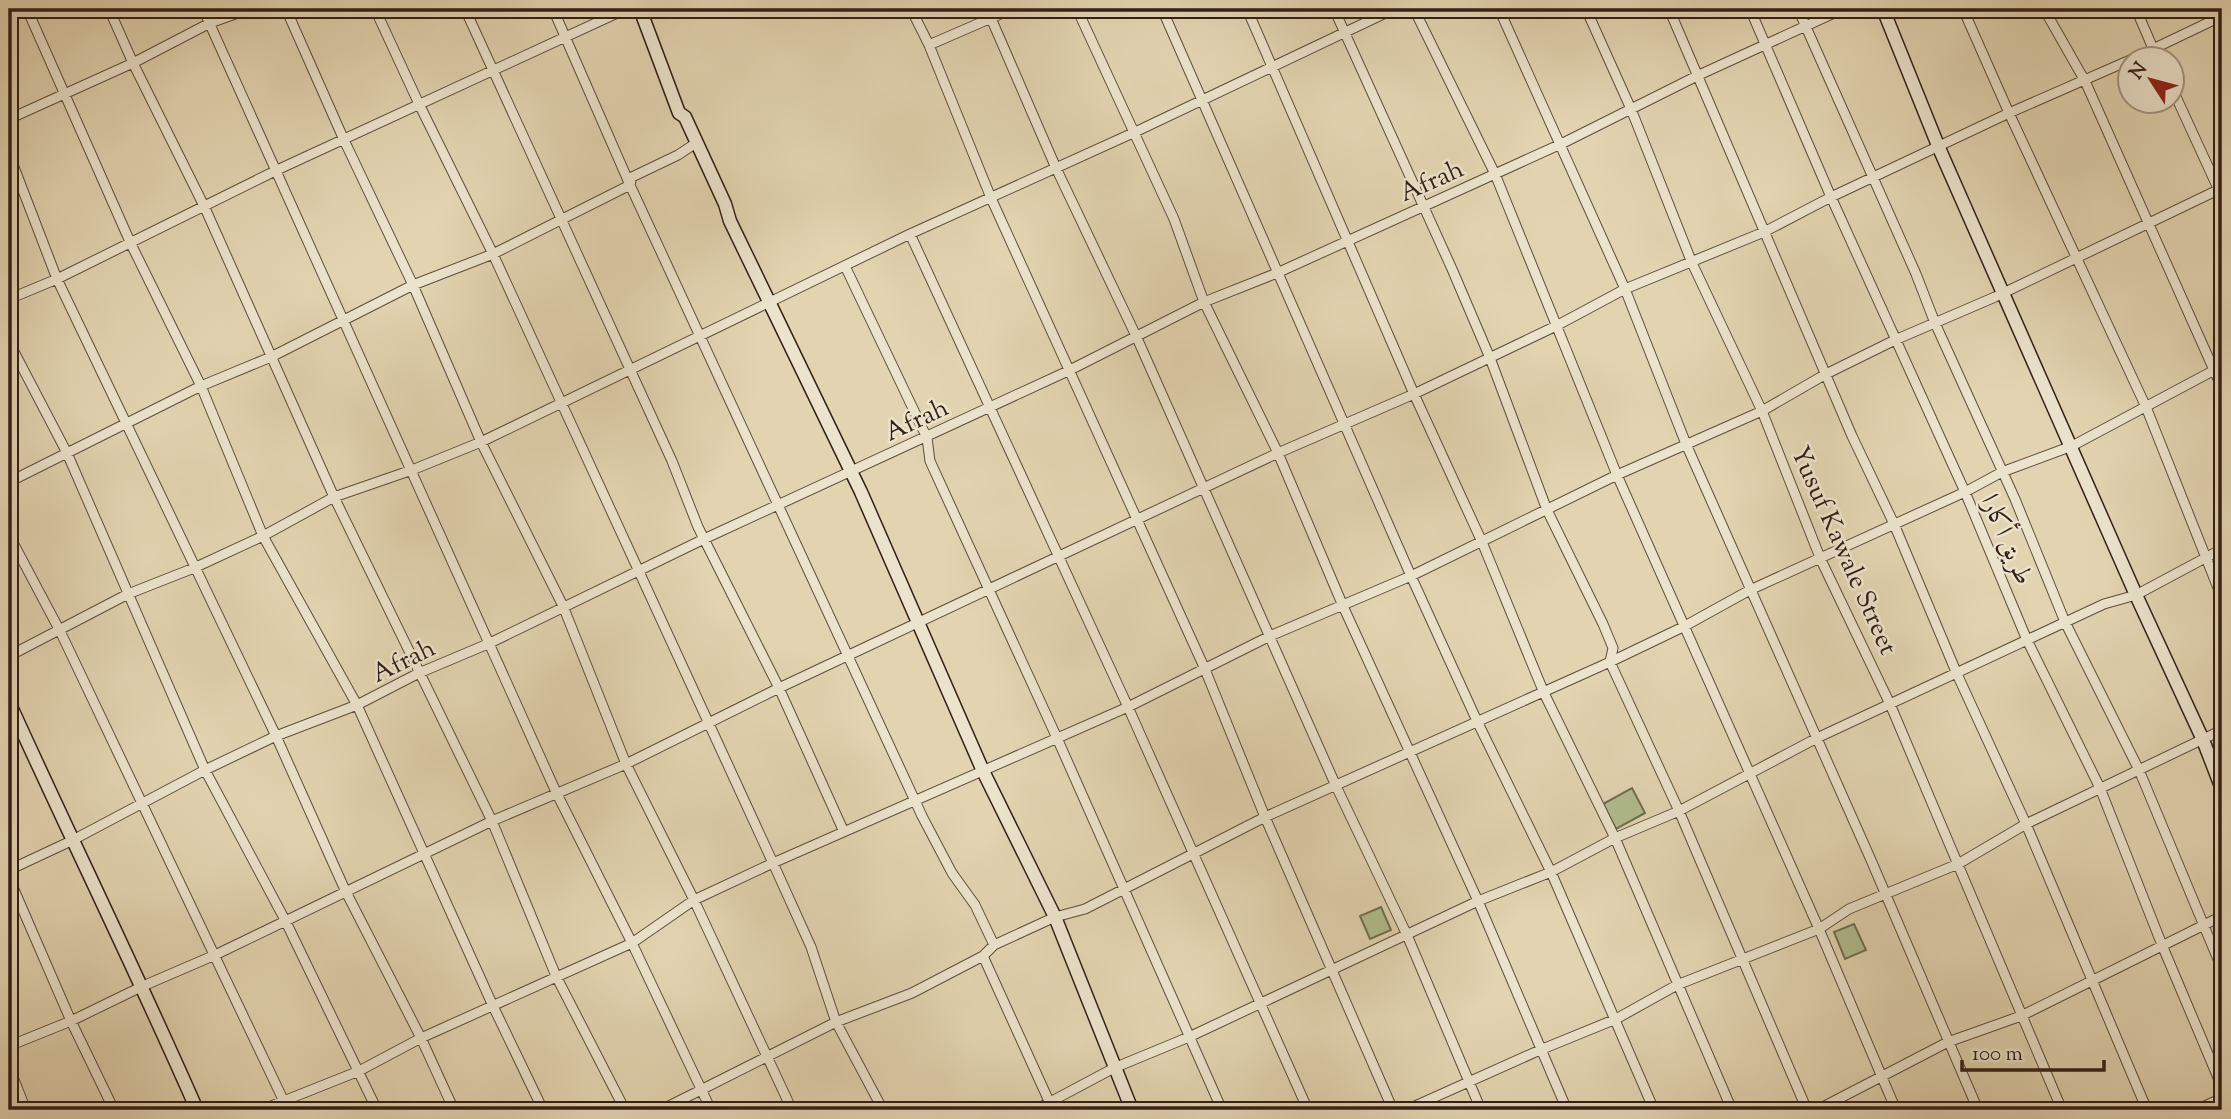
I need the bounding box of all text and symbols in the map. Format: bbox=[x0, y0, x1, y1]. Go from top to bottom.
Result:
north arrow bbox=[2116, 46, 2186, 116]
text: N bbox=[2124, 57, 2155, 86]
street label: Afrah bbox=[1394, 152, 1470, 213]
street label: Afrah bbox=[879, 390, 955, 452]
street label: Yusuf Kawale Street bbox=[1780, 441, 1905, 661]
street label: طريق أكارا bbox=[1970, 488, 2042, 591]
street label: Afrah bbox=[366, 631, 442, 694]
scale bar bbox=[1962, 1028, 2103, 1072]
text: 100 m bbox=[1972, 1040, 2023, 1070]

